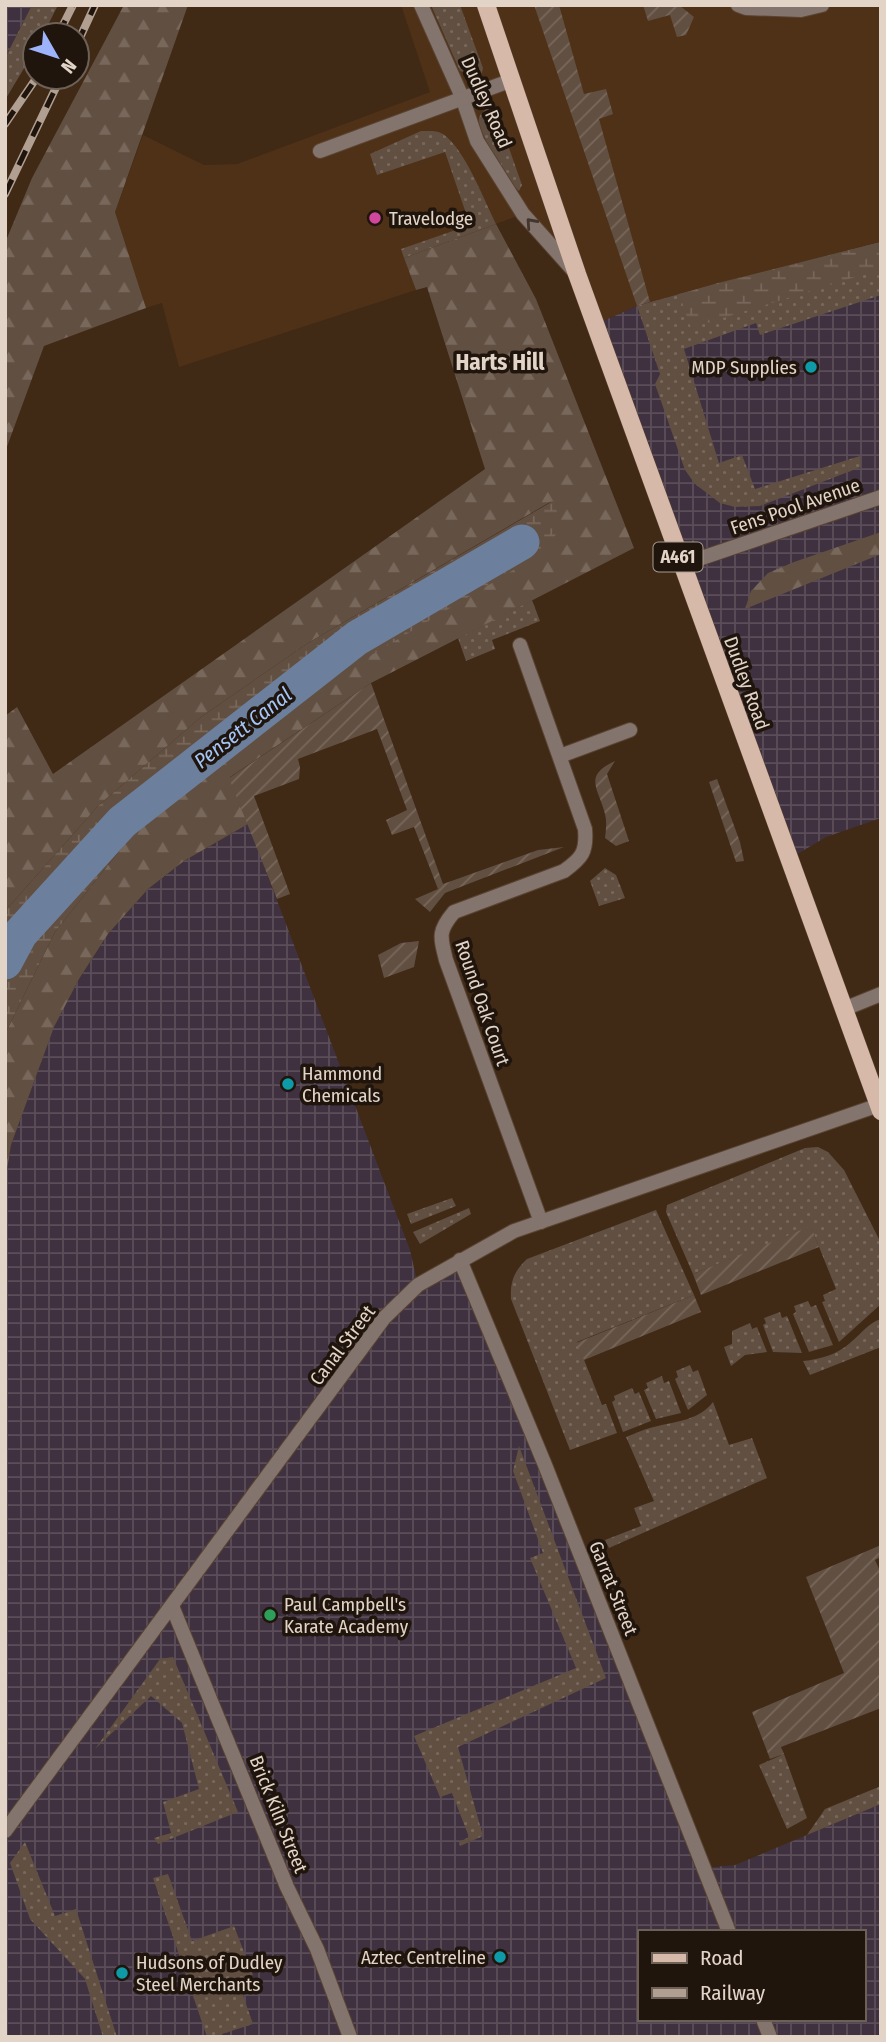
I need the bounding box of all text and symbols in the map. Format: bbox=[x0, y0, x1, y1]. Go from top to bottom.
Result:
north arrow bbox=[21, 21, 91, 91]
street label: Dudley Road bbox=[456, 53, 517, 152]
text: N bbox=[56, 55, 81, 78]
place label: Travelodge bbox=[389, 207, 473, 230]
marker: Travelodge bbox=[367, 210, 383, 226]
one-way arrow bbox=[527, 218, 539, 231]
district label: Harts Hill bbox=[455, 348, 545, 376]
place label: MDP Supplies bbox=[691, 356, 797, 379]
marker: MDP Supplies bbox=[803, 359, 819, 375]
street label: Fens Pool Avenue bbox=[727, 474, 863, 539]
road number: A461 bbox=[654, 542, 702, 572]
street label: Dudley Road bbox=[719, 633, 774, 733]
water label: Pensett Canal bbox=[189, 682, 297, 774]
street label: Round Oak Court bbox=[450, 937, 515, 1070]
place label: Hammond Chemicals bbox=[302, 1062, 382, 1107]
marker: Hammond Chemicals bbox=[280, 1076, 296, 1092]
street label: Canal Street bbox=[305, 1300, 380, 1390]
street label: Garrat Street bbox=[584, 1538, 643, 1639]
place label: Paul Campbell's Karate Academy bbox=[284, 1593, 409, 1638]
marker: Paul Campbell's Karate Academy bbox=[262, 1607, 278, 1623]
street label: Brick Kiln Street bbox=[245, 1752, 313, 1877]
legend bbox=[638, 1930, 865, 2021]
text: Road bbox=[700, 1945, 744, 1971]
place label: Aztec Centreline bbox=[361, 1946, 486, 1969]
marker: Aztec Centreline bbox=[492, 1949, 508, 1965]
place label: Hudsons of Dudley Steel Merchants bbox=[136, 1951, 283, 1996]
marker: Hudsons of Dudley Steel Merchants bbox=[114, 1965, 130, 1981]
text: Railway bbox=[700, 1980, 766, 2006]

